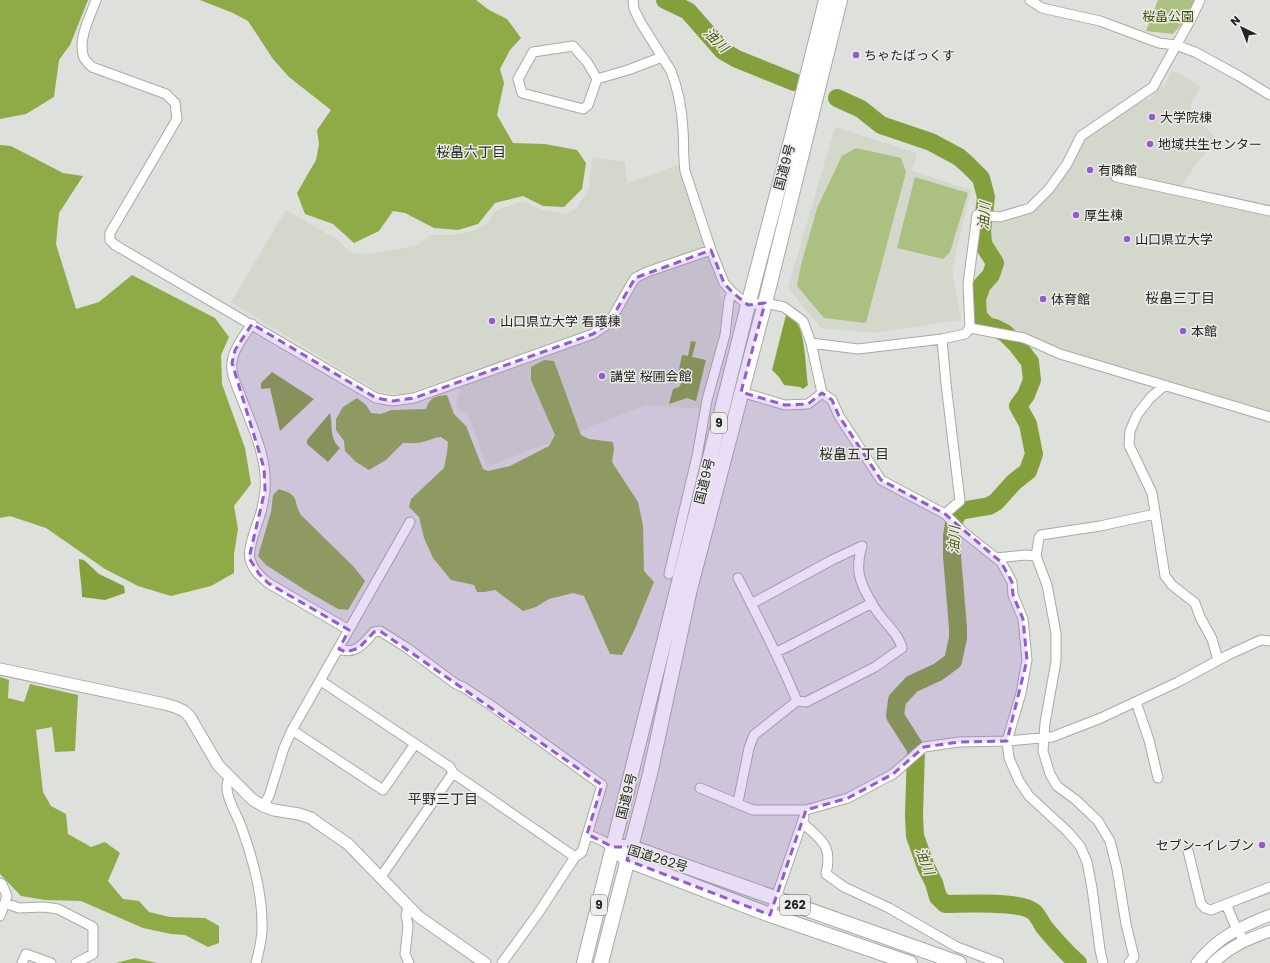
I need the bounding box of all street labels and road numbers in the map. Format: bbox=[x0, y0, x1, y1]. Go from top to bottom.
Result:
street label: 国道9号 bbox=[769, 142, 800, 192]
road number: 9 bbox=[711, 413, 727, 433]
street label: 国道9号 bbox=[690, 456, 719, 506]
street label: 国道9号 bbox=[612, 771, 641, 821]
street label: 国道262号 bbox=[625, 840, 690, 877]
road number: 9 bbox=[591, 895, 607, 915]
road number: 262 bbox=[780, 895, 810, 915]

